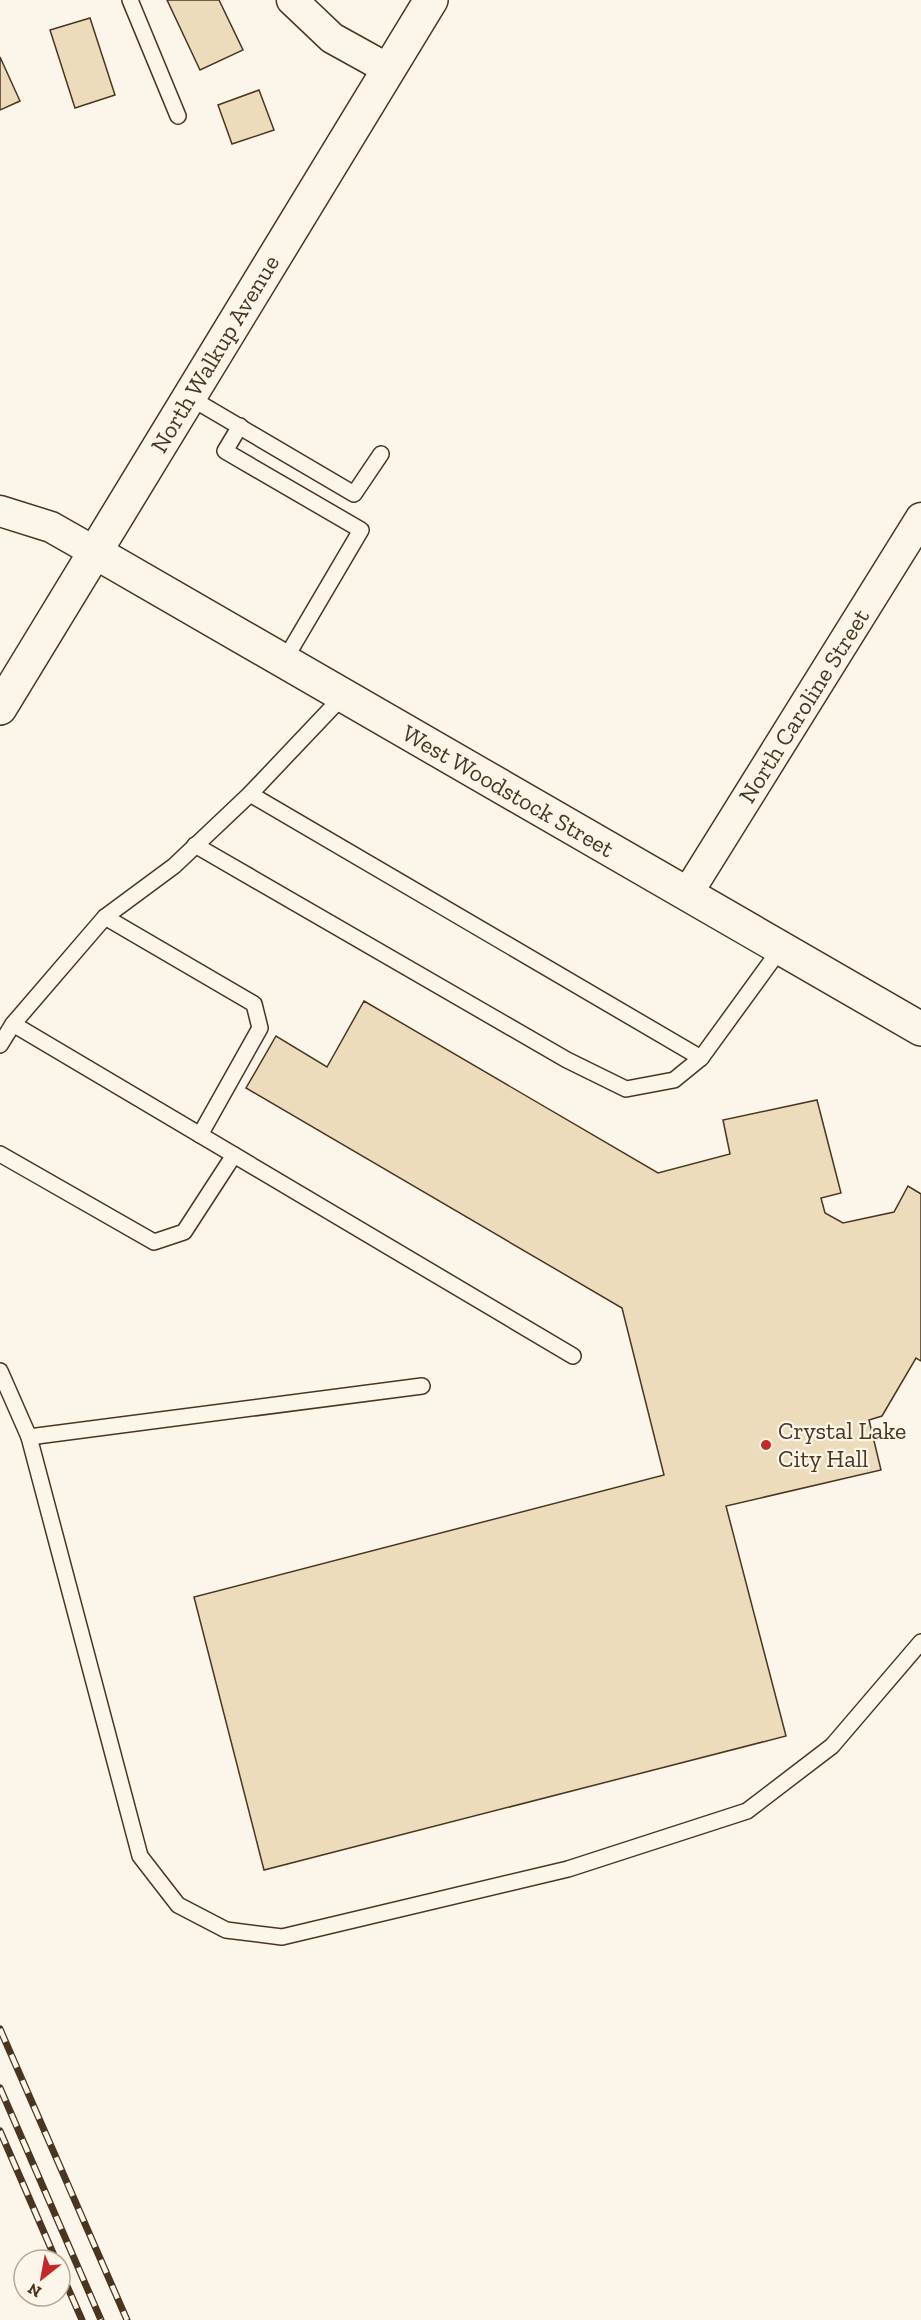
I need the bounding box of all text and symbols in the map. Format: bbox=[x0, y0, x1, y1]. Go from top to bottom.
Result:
street label: North Walkup Avenue bbox=[144, 250, 285, 458]
street label: North Caroline Street bbox=[732, 603, 875, 808]
street label: West Woodstock Street bbox=[397, 718, 619, 863]
place label: Crystal Lake City Hall bbox=[778, 1416, 906, 1473]
marker: Crystal Lake City Hall bbox=[759, 1438, 773, 1452]
north arrow bbox=[12, 2248, 72, 2308]
text: N bbox=[24, 2279, 45, 2302]

